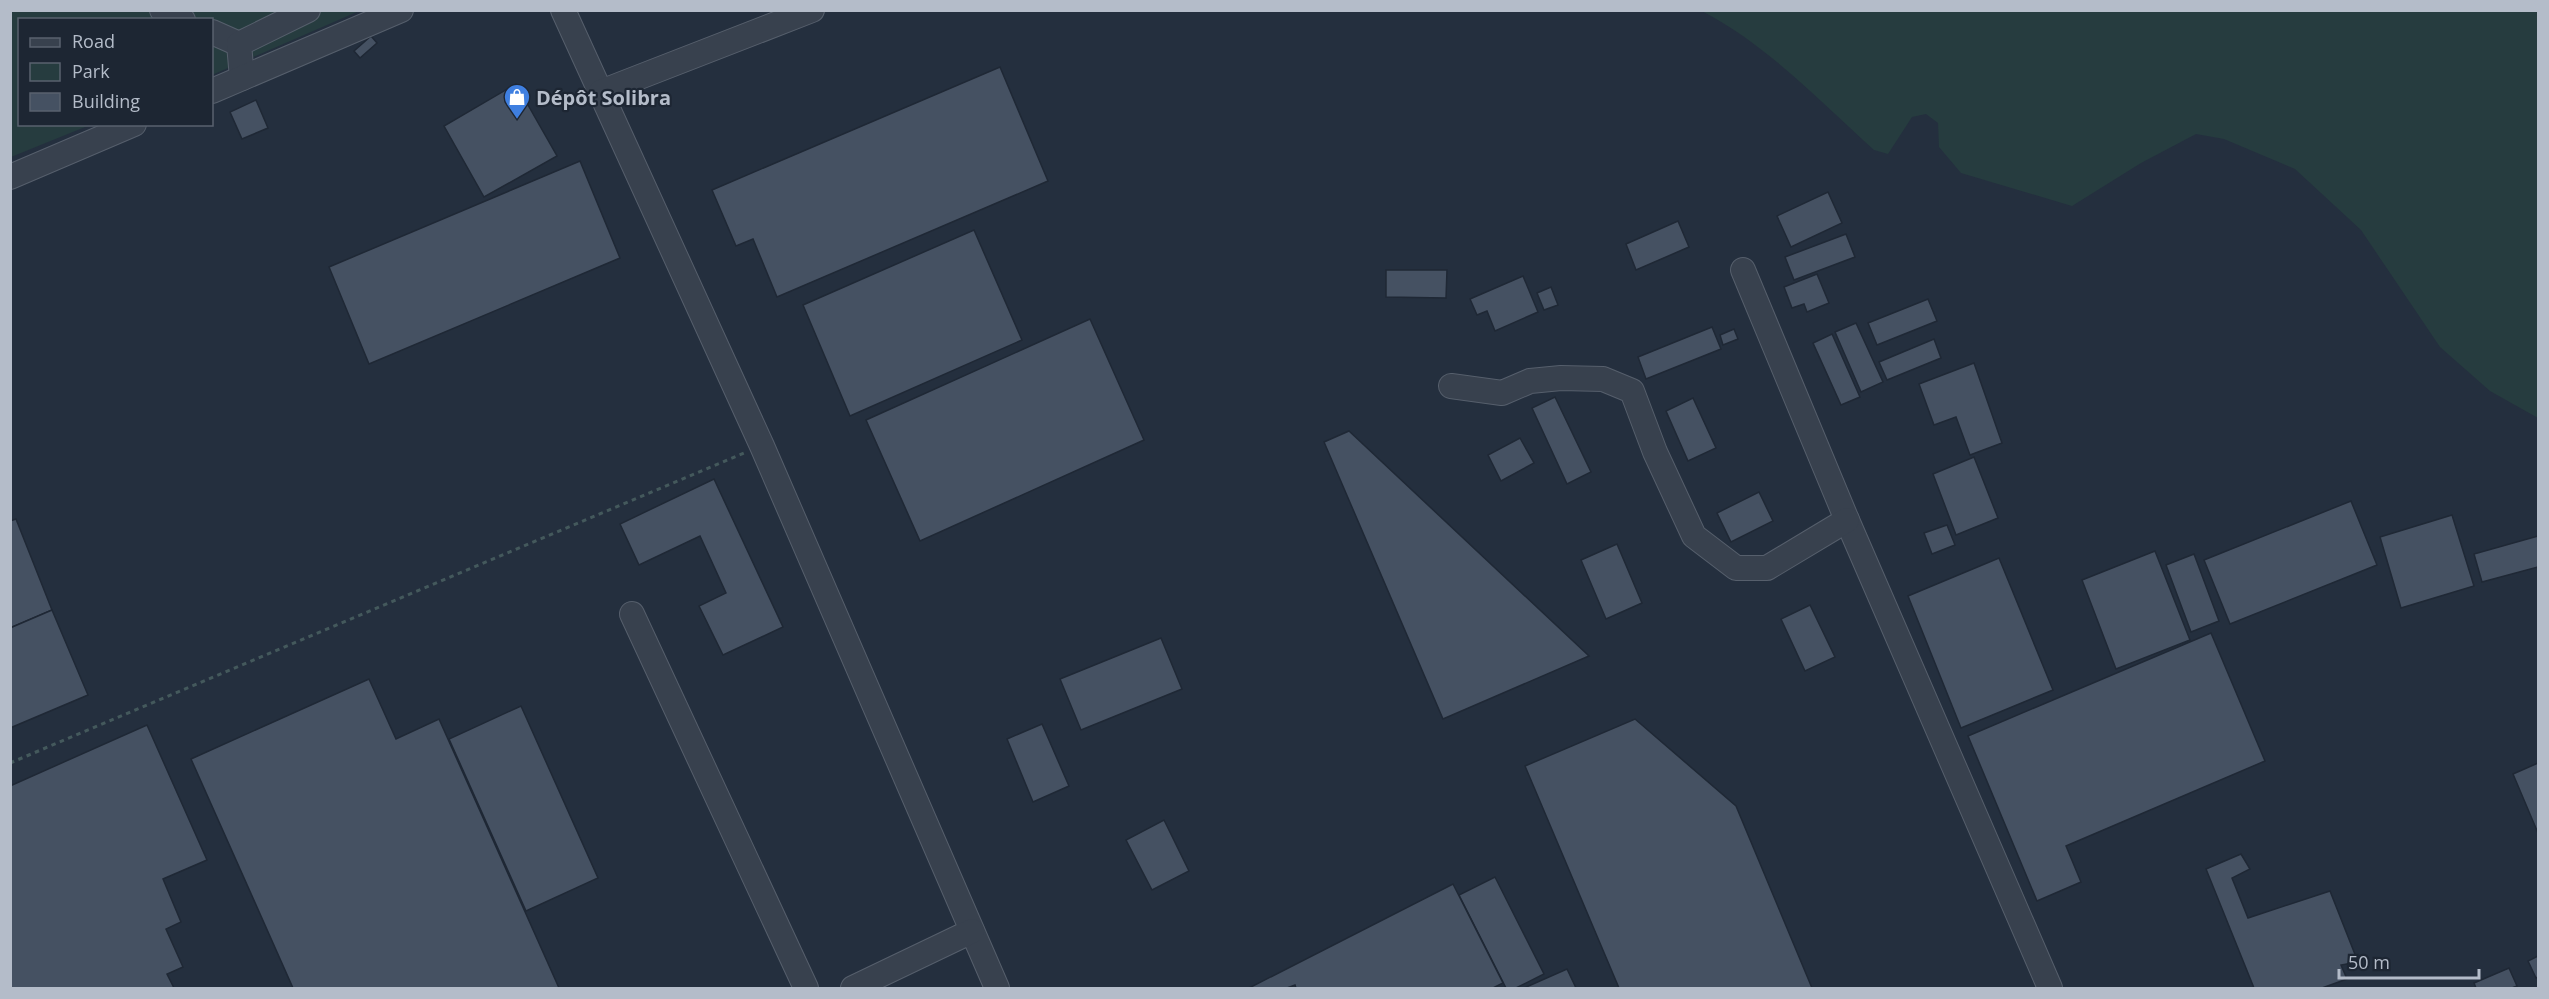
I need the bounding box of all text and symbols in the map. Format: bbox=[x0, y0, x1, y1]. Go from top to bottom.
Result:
legend bbox=[18, 18, 213, 126]
text: Road bbox=[72, 29, 115, 53]
text: Park bbox=[72, 59, 110, 83]
shop icon: Dépôt Solibra bbox=[502, 82, 532, 120]
place label: Dépôt Solibra bbox=[536, 84, 671, 111]
text: Building bbox=[72, 89, 140, 113]
scale bar bbox=[2339, 942, 2478, 980]
text: 50 m bbox=[2348, 950, 2390, 974]

